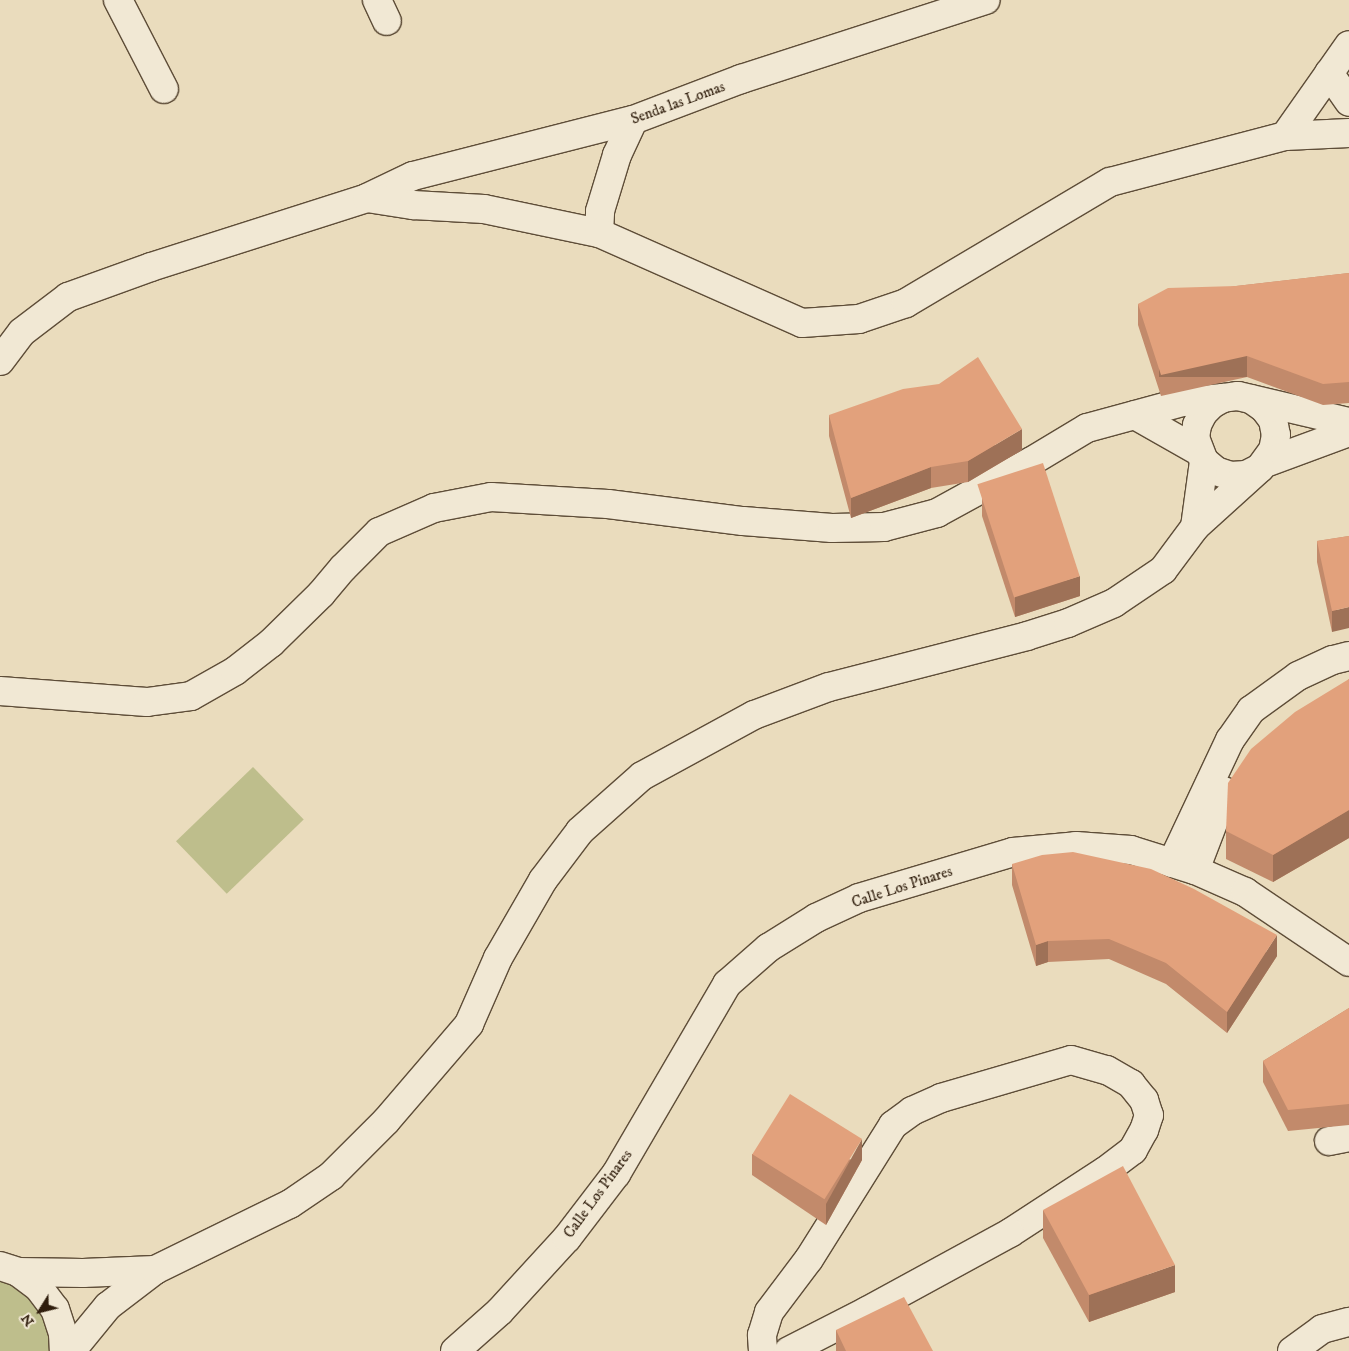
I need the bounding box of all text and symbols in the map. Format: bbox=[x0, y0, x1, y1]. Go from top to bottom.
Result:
street label: Senda las Lomas bbox=[628, 78, 728, 128]
street label: Calle Los Pinares bbox=[849, 862, 955, 912]
street label: Calle Los Pinares bbox=[560, 1146, 636, 1242]
north arrow bbox=[15, 1286, 65, 1336]
text: N bbox=[17, 1310, 39, 1330]

